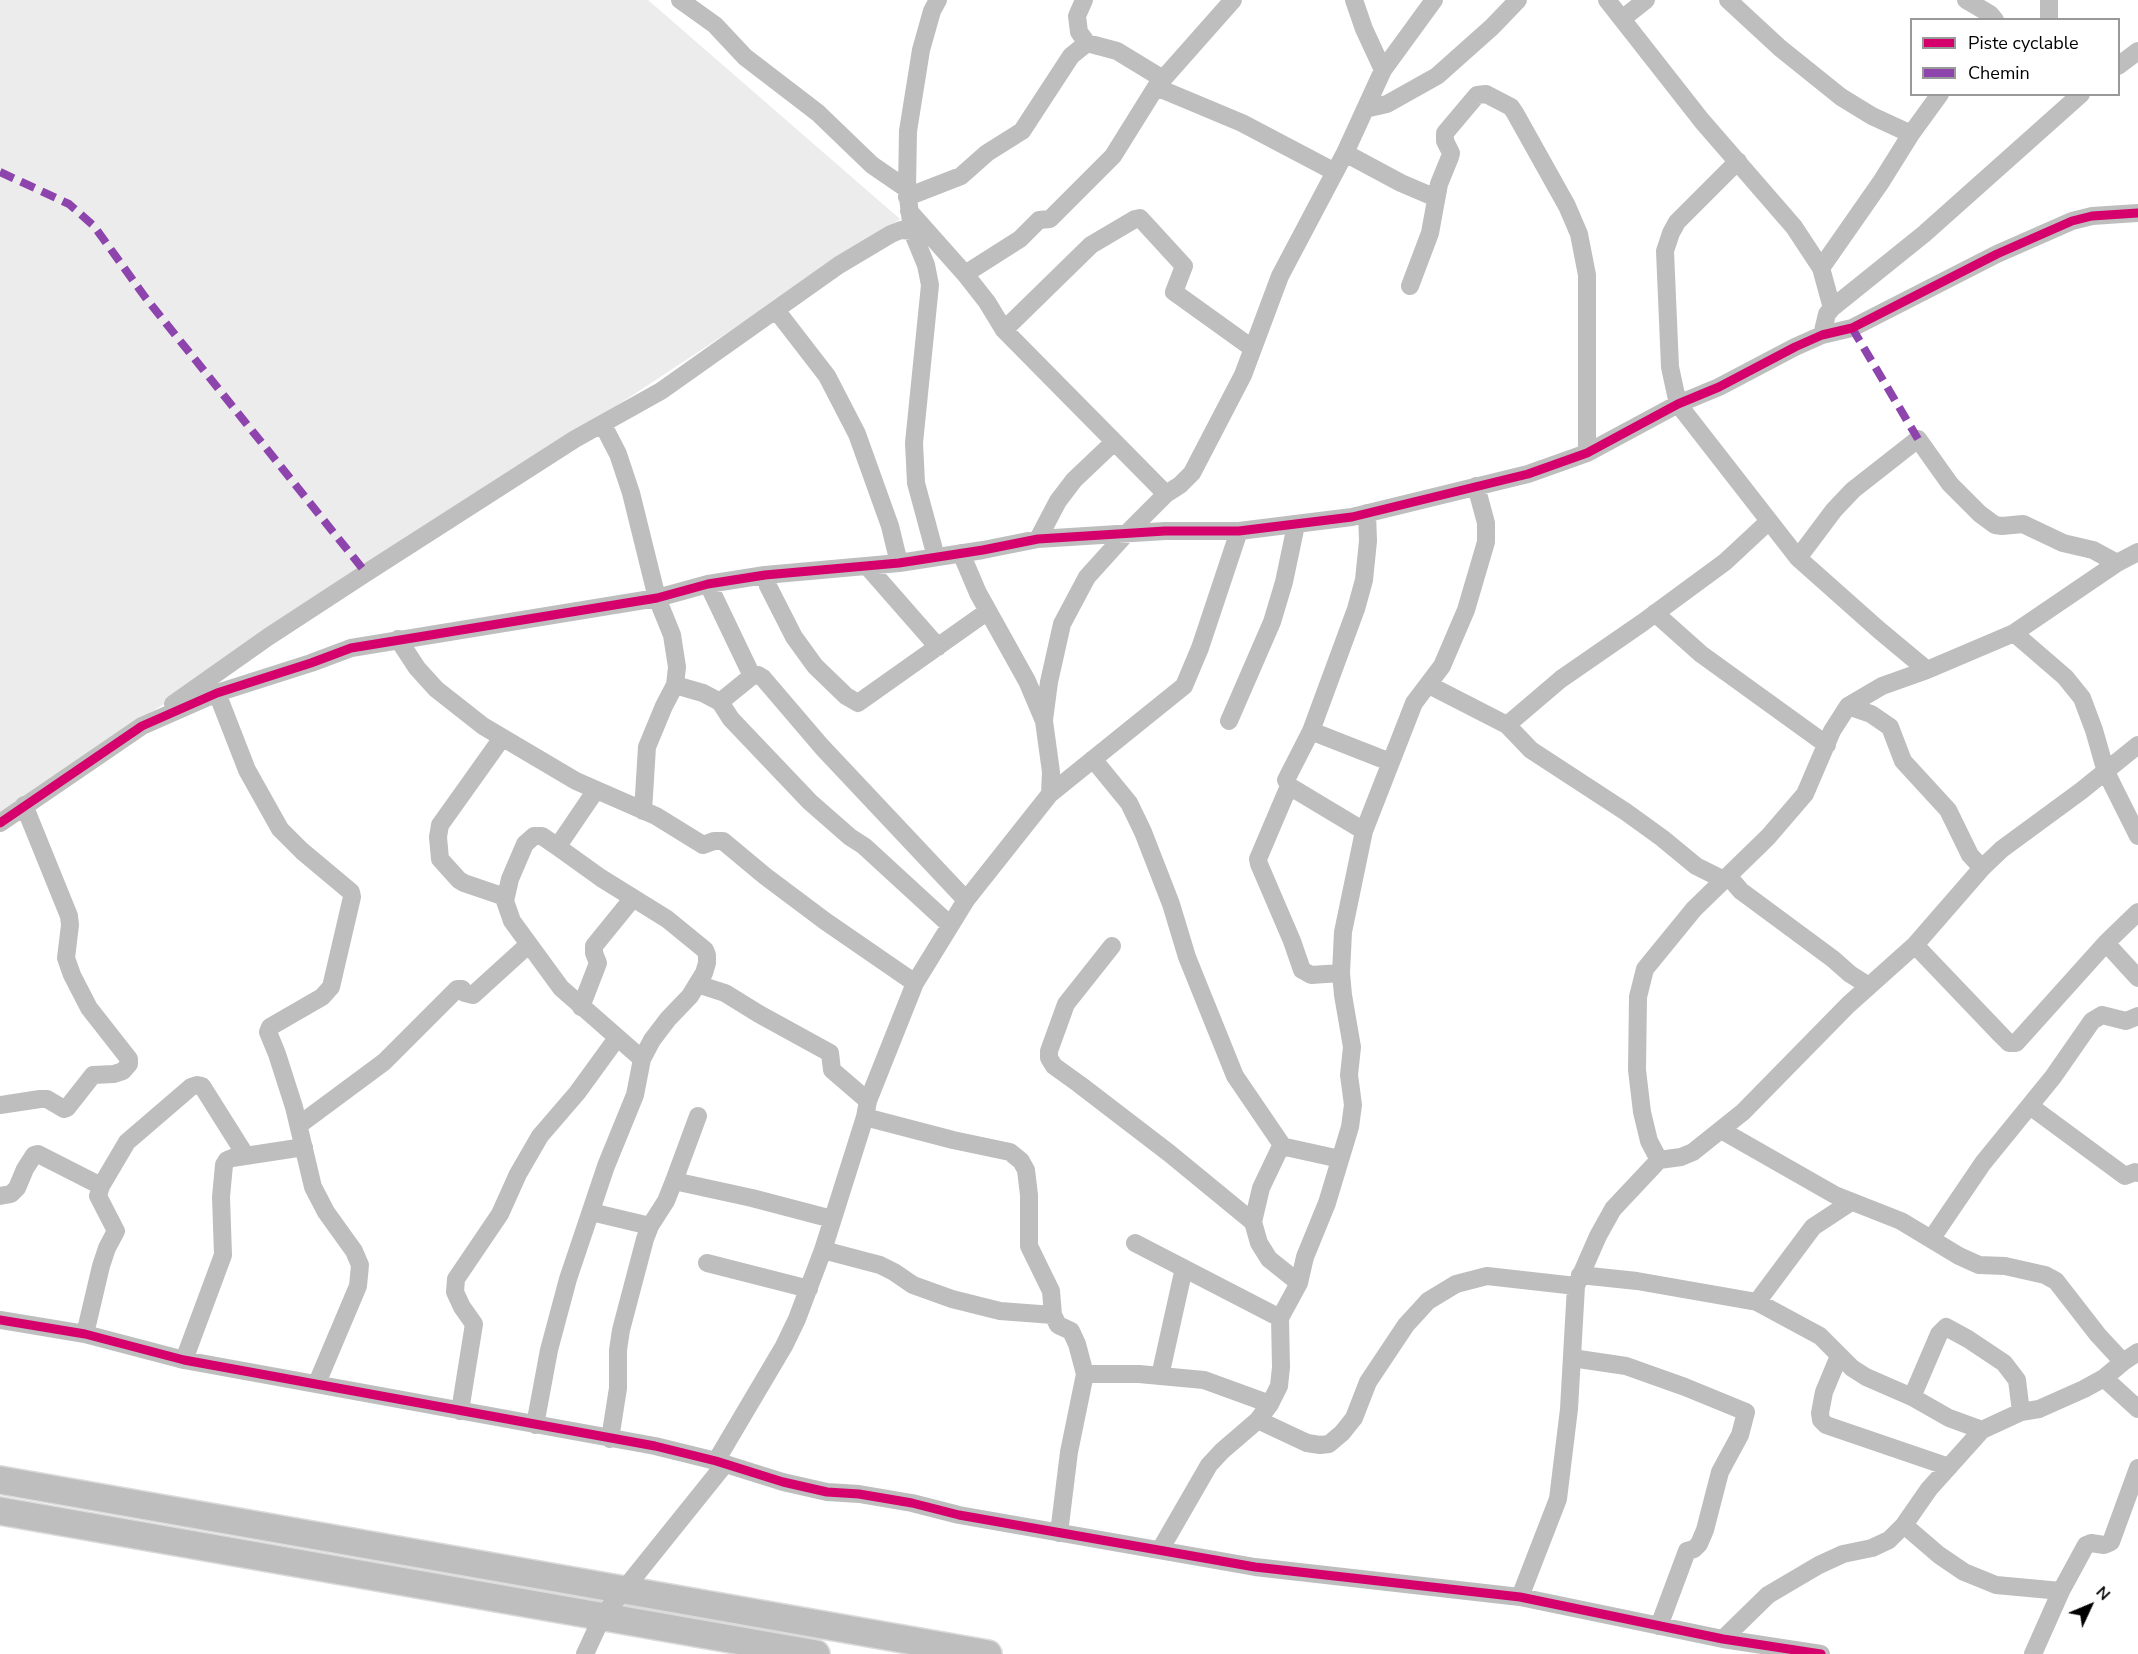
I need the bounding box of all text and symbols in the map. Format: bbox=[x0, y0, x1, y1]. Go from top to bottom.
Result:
legend bbox=[1910, 18, 2120, 96]
text: Piste cyclable bbox=[1968, 31, 2079, 55]
text: Chemin bbox=[1968, 61, 2030, 85]
north arrow bbox=[2060, 1576, 2120, 1636]
text: N bbox=[2091, 1582, 2115, 1605]

